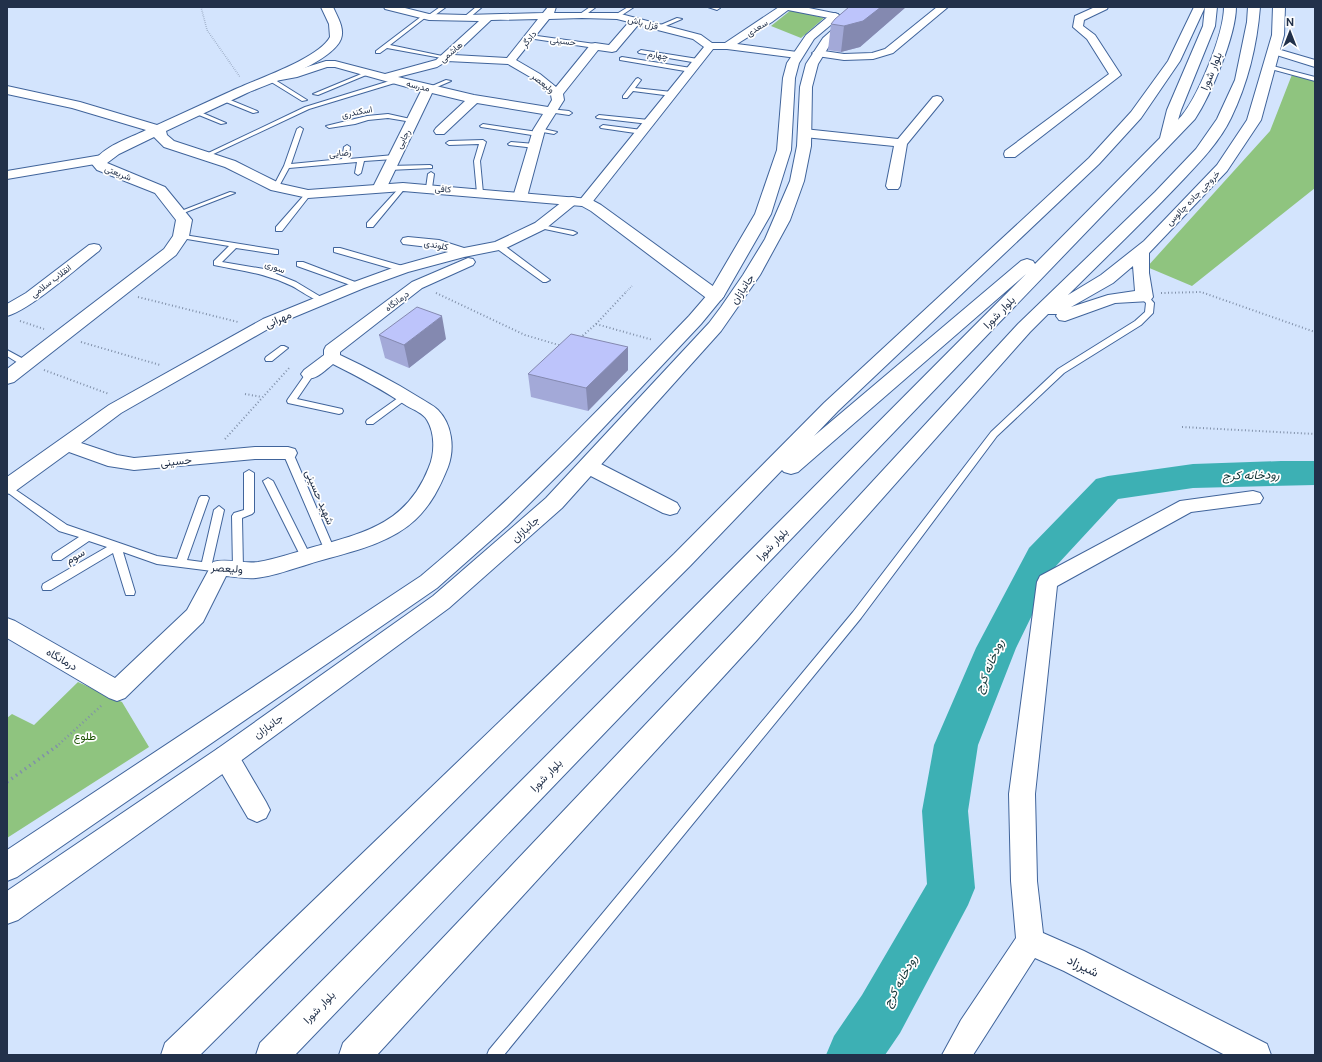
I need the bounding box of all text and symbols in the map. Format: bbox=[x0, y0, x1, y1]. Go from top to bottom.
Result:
north arrow bbox=[1270, 12, 1310, 52]
street label: قزل باش bbox=[626, 13, 660, 33]
text: N bbox=[1286, 15, 1294, 29]
street label: سعدی bbox=[744, 17, 770, 39]
street label: دادگر bbox=[518, 28, 539, 51]
street label: حسینی bbox=[549, 33, 577, 49]
street label: هاشمی bbox=[437, 39, 465, 65]
street label: چهارم bbox=[647, 47, 669, 63]
street label: بلوار شورا bbox=[1197, 50, 1225, 92]
street label: ولیعصر bbox=[528, 70, 557, 96]
street label: مدرسه bbox=[405, 77, 431, 95]
street label: اسکندری bbox=[341, 103, 373, 121]
street label: رجایی bbox=[393, 127, 413, 151]
street label: رضایی bbox=[328, 146, 352, 160]
street label: شریعتی bbox=[103, 162, 133, 184]
street label: خروجی جاده چالوس bbox=[1163, 168, 1223, 228]
street label: کافی bbox=[434, 182, 452, 196]
street label: کلوندی bbox=[423, 237, 449, 253]
street label: سوری bbox=[263, 258, 287, 276]
street label: انقلاب سلامی bbox=[28, 262, 74, 300]
street label: جانبازان bbox=[727, 271, 757, 307]
street label: درمانگاه bbox=[382, 288, 412, 314]
street label: بلوار شورا bbox=[980, 293, 1018, 331]
street label: مهرانی bbox=[263, 307, 294, 331]
street label: حسینی bbox=[160, 452, 192, 470]
street label: شهید حسینی bbox=[302, 467, 338, 527]
water label: رودخانه کرج bbox=[1222, 467, 1280, 484]
street label: جانبازان bbox=[508, 513, 542, 545]
street label: بلوار شورا bbox=[753, 525, 791, 563]
street label: سوم bbox=[63, 545, 88, 568]
street label: ولیعصر bbox=[210, 560, 244, 576]
water label: رودخانه کرج bbox=[970, 637, 1008, 696]
street label: درمانگاه bbox=[44, 645, 80, 673]
street label: جانبازان bbox=[250, 711, 286, 741]
park label: طلوع bbox=[74, 729, 96, 744]
street label: بلوار شورا bbox=[527, 756, 565, 794]
street label: شیرزاد bbox=[1064, 951, 1102, 981]
water label: رودخانه کرج bbox=[879, 952, 922, 1010]
street label: بلوار شورا bbox=[300, 988, 338, 1026]

